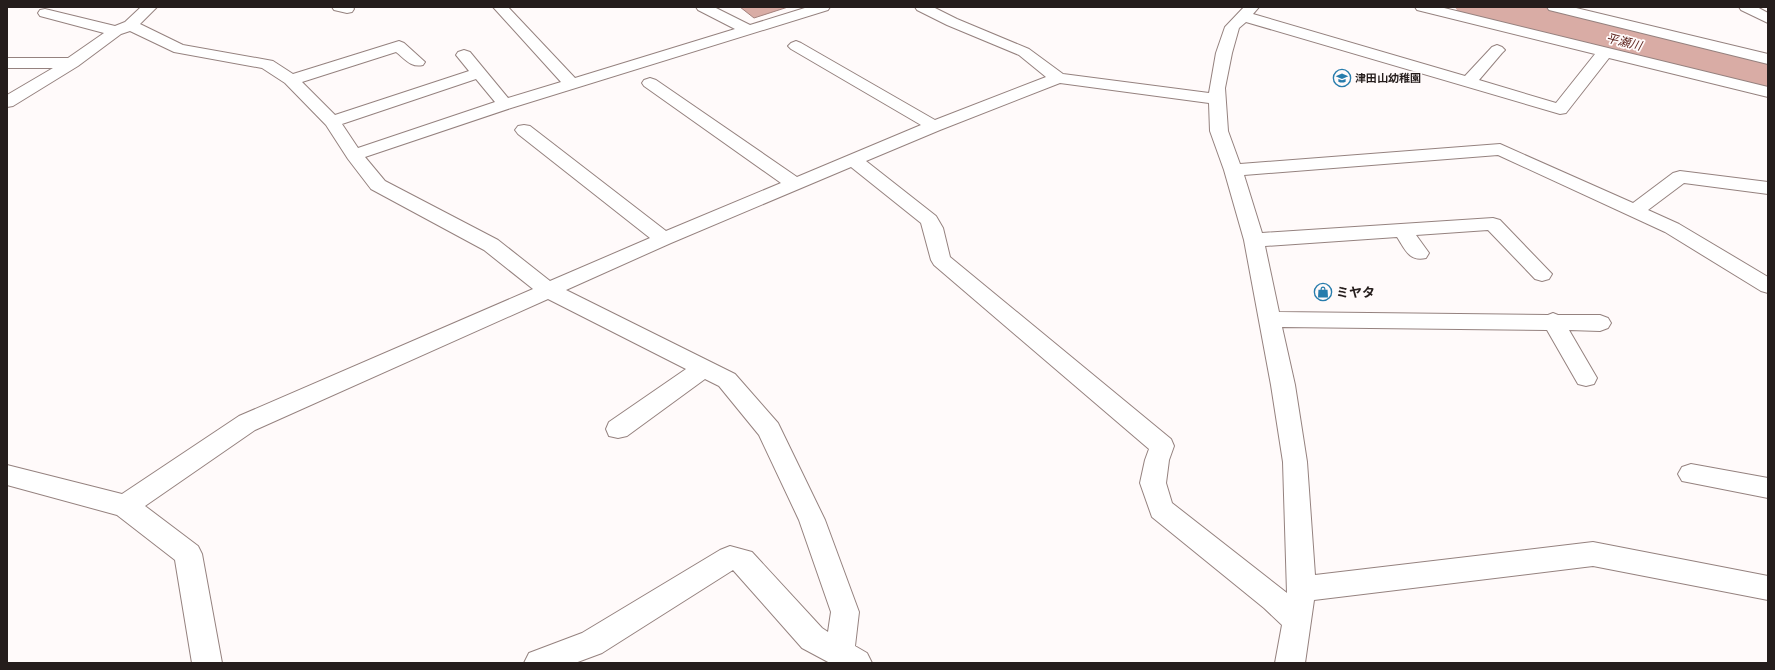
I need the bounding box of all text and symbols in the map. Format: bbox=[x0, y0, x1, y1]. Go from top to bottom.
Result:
water label: 平瀬川 bbox=[1605, 31, 1645, 54]
school or university icon: 津田山幼稚園 bbox=[1332, 68, 1352, 88]
place label: 津田山幼稚園 bbox=[1355, 72, 1421, 85]
shop icon: ミヤタ bbox=[1313, 282, 1333, 302]
place label: ミヤタ bbox=[1336, 285, 1375, 300]

